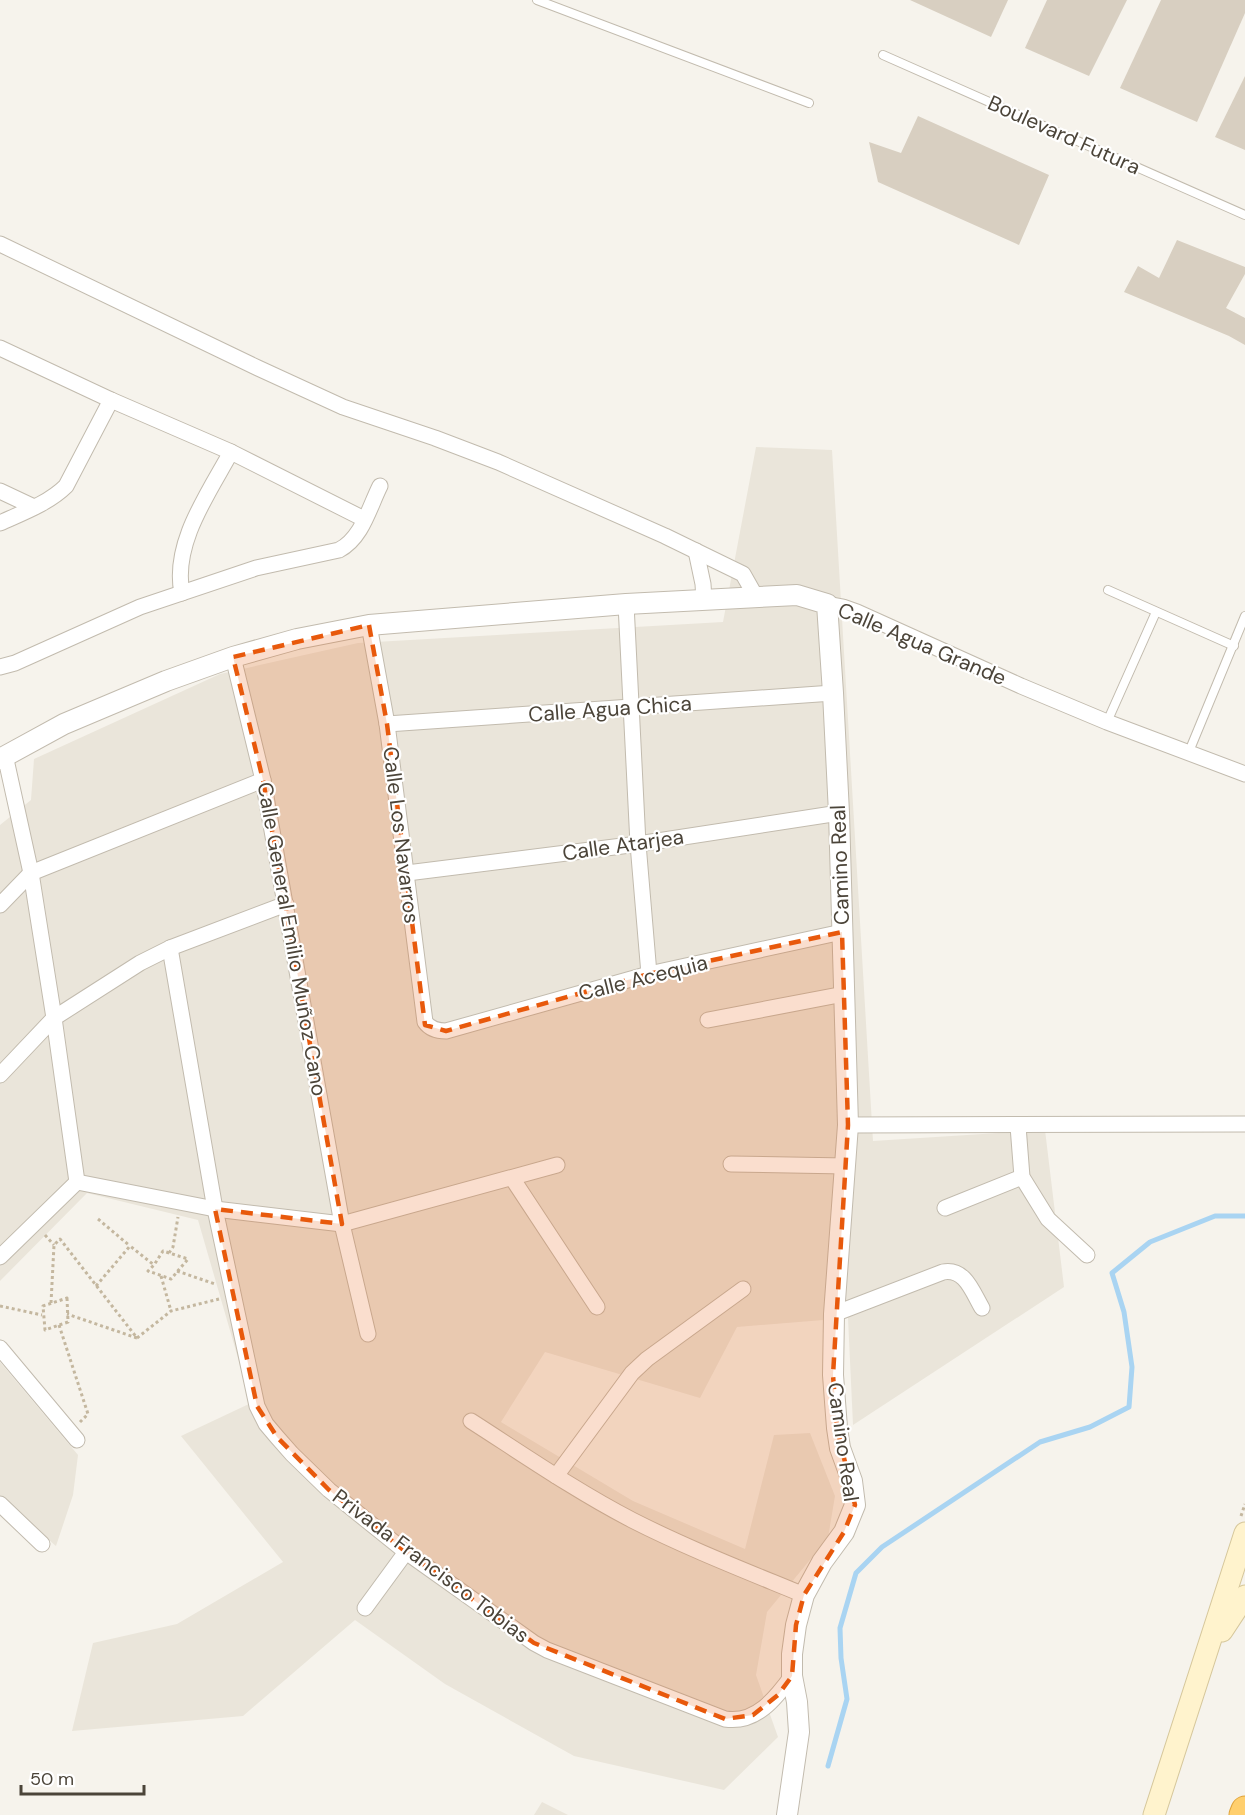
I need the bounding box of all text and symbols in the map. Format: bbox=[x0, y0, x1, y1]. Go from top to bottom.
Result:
street label: Boulevard Futura bbox=[983, 89, 1145, 181]
street label: Calle Agua Grande bbox=[834, 596, 1011, 692]
street label: Calle Agua Chica bbox=[527, 689, 693, 729]
street label: Calle Los Navarros bbox=[376, 745, 426, 925]
street label: Calle General Emilio Muñoz Cano bbox=[251, 780, 333, 1098]
street label: Camino Real bbox=[824, 804, 856, 926]
street label: Calle Atarjea bbox=[560, 823, 686, 867]
street label: Calle Acequia bbox=[575, 948, 711, 1008]
street label: Camino Real bbox=[821, 1381, 865, 1503]
street label: Privada Francisco Tobias bbox=[327, 1483, 535, 1649]
scale bar bbox=[21, 1758, 144, 1796]
text: 50 m bbox=[30, 1767, 74, 1791]

